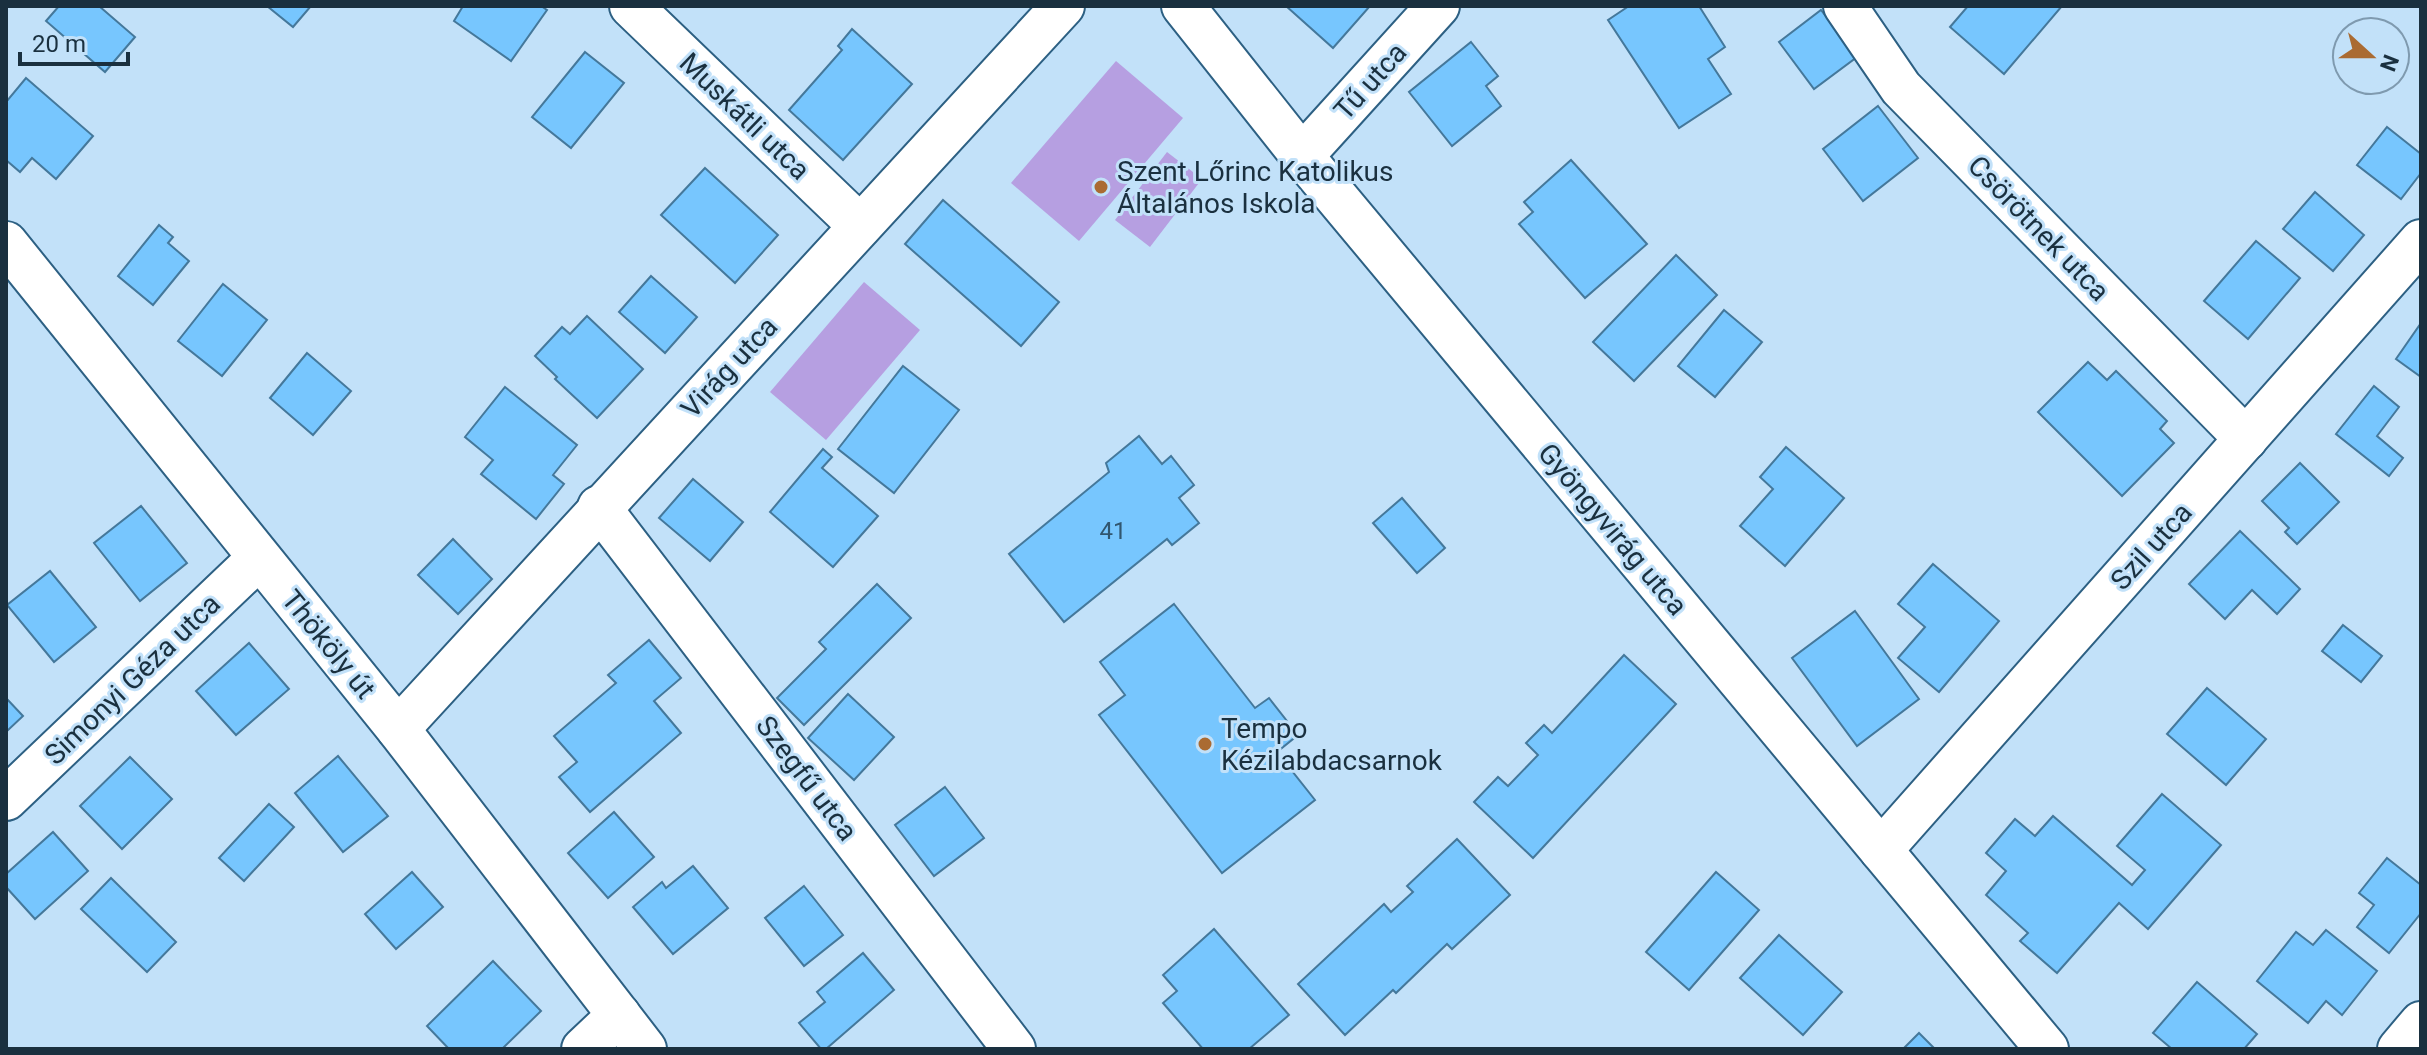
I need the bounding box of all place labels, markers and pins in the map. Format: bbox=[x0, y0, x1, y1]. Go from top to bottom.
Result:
place label: Szent Lőrinc Katolikus Általános Iskola bbox=[1117, 155, 1393, 220]
marker: Szent Lőrinc Katolikus Általános Iskola bbox=[1092, 178, 1110, 196]
place label: Tempo Kézilabdacsarnok bbox=[1221, 712, 1443, 777]
marker: Tempo Kézilabdacsarnok bbox=[1196, 735, 1214, 753]

